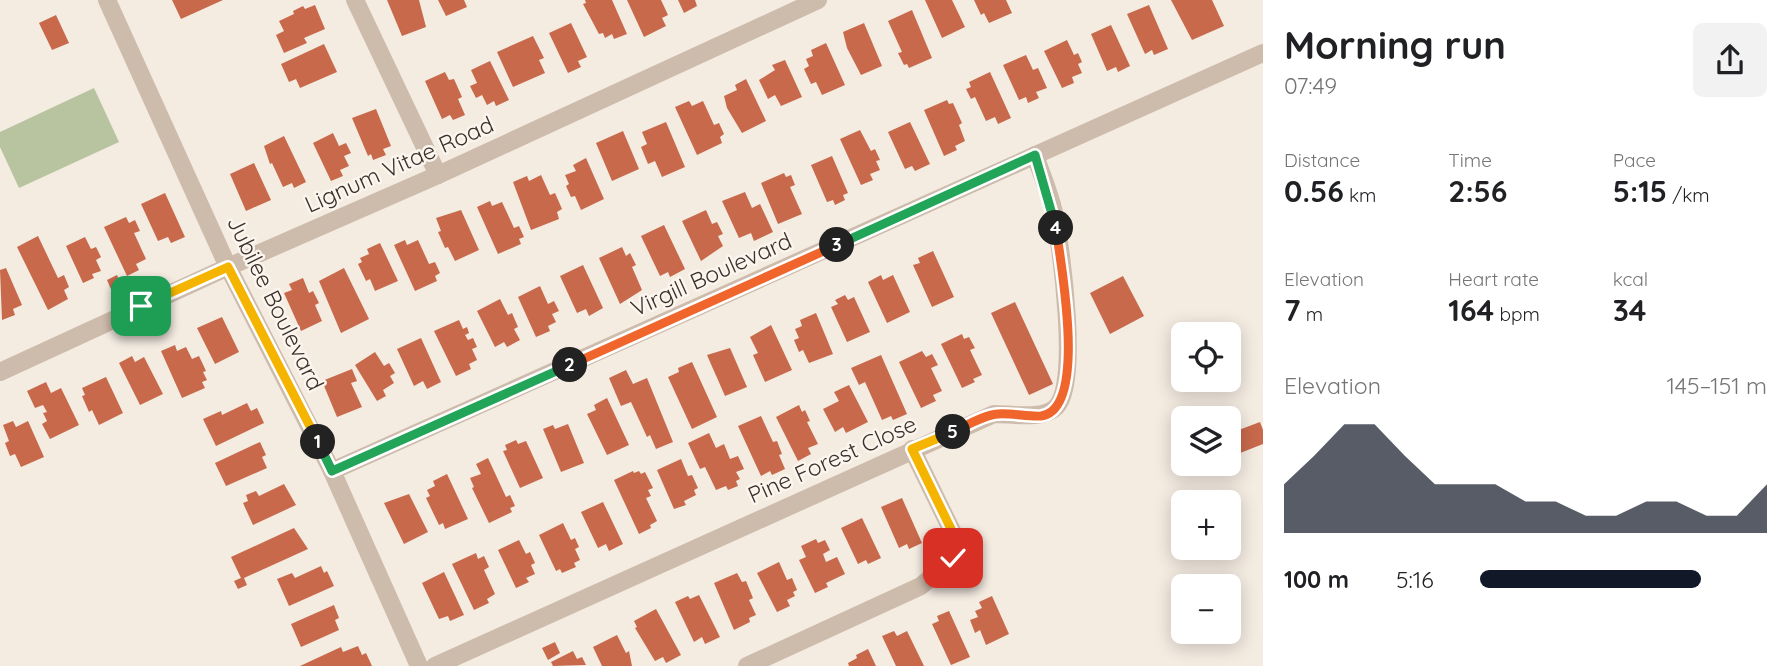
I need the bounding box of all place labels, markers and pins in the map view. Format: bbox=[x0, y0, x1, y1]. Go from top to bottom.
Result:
pin: 4 bbox=[1038, 210, 1074, 246]
pin: 3 bbox=[820, 228, 854, 262]
pin bbox=[111, 276, 171, 336]
pin: 2 bbox=[552, 348, 588, 382]
pin: 5 bbox=[936, 414, 970, 450]
pin: 1 bbox=[300, 424, 336, 460]
pin bbox=[923, 528, 983, 588]

